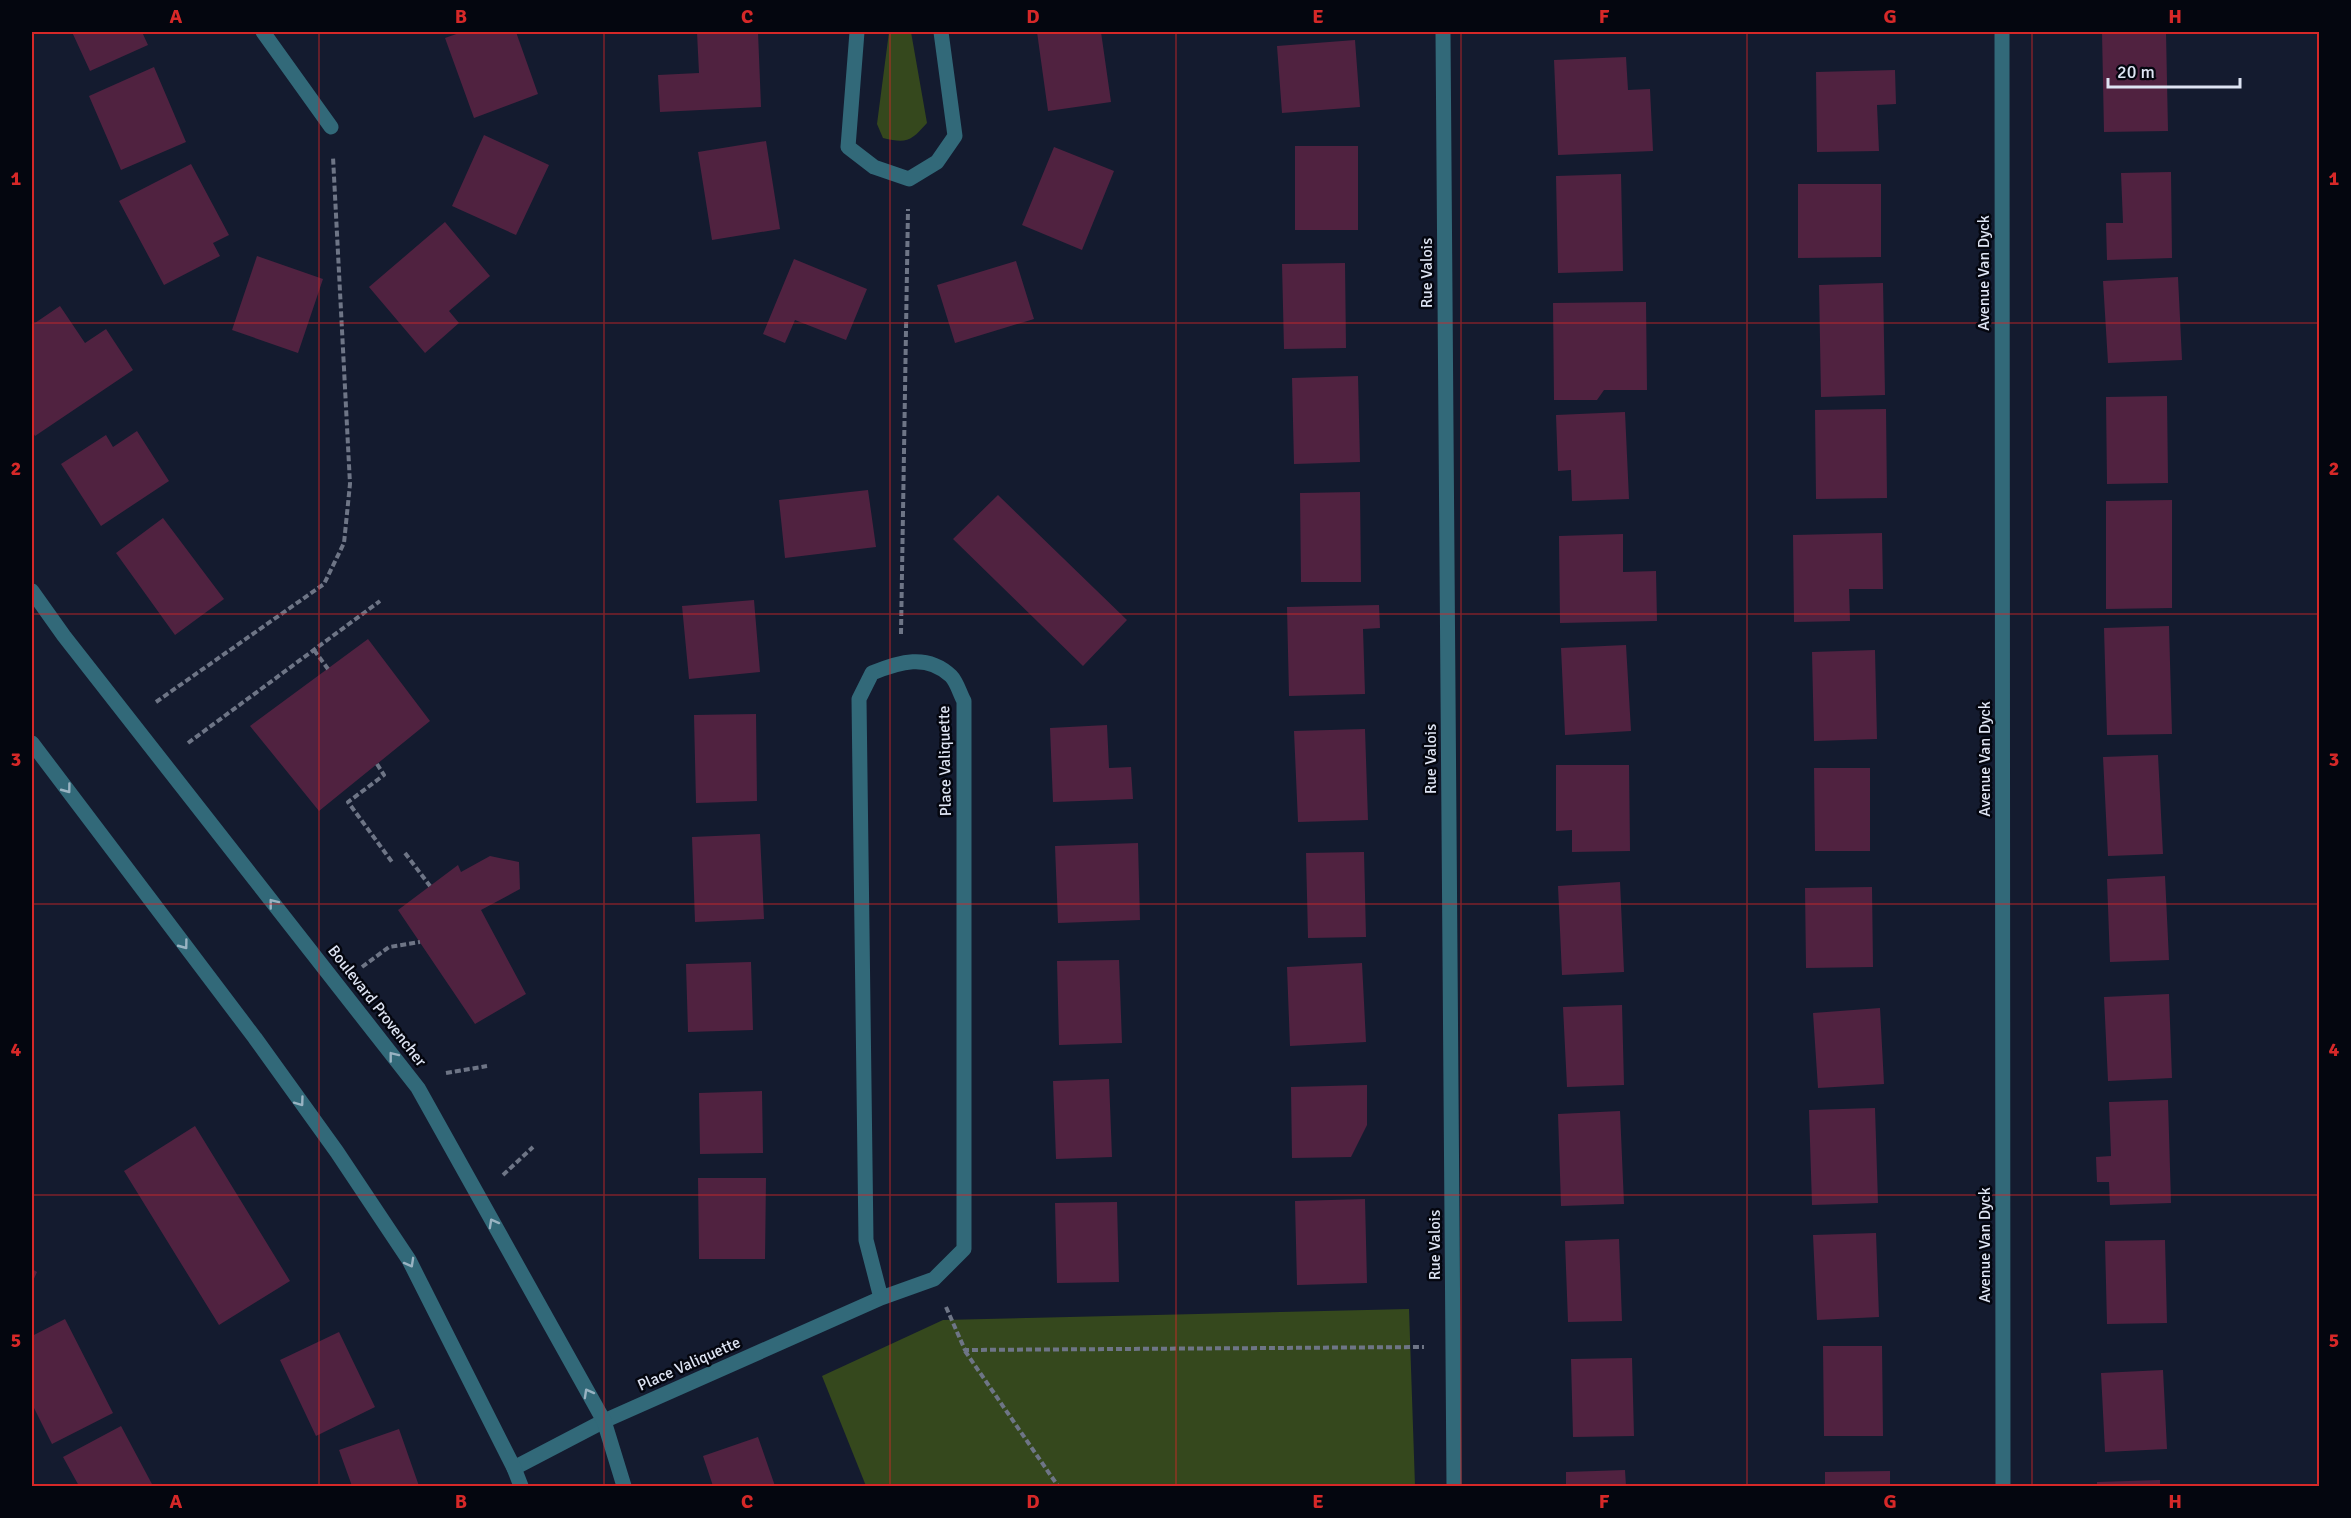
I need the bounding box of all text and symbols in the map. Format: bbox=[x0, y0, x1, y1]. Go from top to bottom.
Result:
text: A bbox=[170, 4, 183, 29]
text: B bbox=[455, 4, 467, 29]
text: C bbox=[741, 4, 753, 29]
text: D bbox=[1026, 4, 1040, 29]
text: E bbox=[1312, 4, 1324, 29]
text: F bbox=[1599, 4, 1610, 29]
text: G bbox=[1883, 4, 1897, 29]
text: H bbox=[2168, 4, 2182, 29]
scale bar bbox=[2108, 51, 2240, 89]
text: 20 m bbox=[2117, 61, 2155, 83]
text: 1 bbox=[11, 166, 22, 191]
text: 1 bbox=[2329, 166, 2340, 191]
street label: Avenue Van Dyck bbox=[1974, 215, 1994, 331]
street label: Rue Valois bbox=[1417, 238, 1437, 308]
text: 2 bbox=[11, 456, 21, 481]
text: 2 bbox=[2329, 456, 2339, 481]
street label: Avenue Van Dyck bbox=[1975, 701, 1995, 817]
street label: Place Valiquette bbox=[934, 705, 956, 817]
street label: Rue Valois bbox=[1421, 724, 1441, 794]
text: 3 bbox=[11, 747, 21, 772]
text: 3 bbox=[2329, 747, 2339, 772]
one-way arrow bbox=[59, 783, 70, 794]
one-way arrow bbox=[269, 898, 280, 909]
one-way arrow bbox=[177, 938, 188, 949]
street label: Boulevard Provencher bbox=[323, 941, 431, 1071]
text: 4 bbox=[11, 1037, 22, 1062]
text: 4 bbox=[2329, 1037, 2340, 1062]
one-way arrow bbox=[389, 1052, 400, 1063]
one-way arrow bbox=[293, 1095, 304, 1106]
street label: Avenue Van Dyck bbox=[1975, 1187, 1995, 1303]
street label: Rue Valois bbox=[1425, 1210, 1445, 1280]
one-way arrow bbox=[489, 1219, 500, 1229]
one-way arrow bbox=[403, 1257, 414, 1267]
text: 5 bbox=[11, 1328, 21, 1353]
text: 5 bbox=[2329, 1328, 2339, 1353]
street label: Place Valiquette bbox=[634, 1332, 744, 1396]
one-way arrow bbox=[584, 1389, 595, 1399]
text: A bbox=[170, 1489, 183, 1514]
text: B bbox=[455, 1489, 467, 1514]
text: C bbox=[741, 1489, 753, 1514]
text: D bbox=[1026, 1489, 1040, 1514]
text: E bbox=[1312, 1489, 1324, 1514]
text: F bbox=[1599, 1489, 1610, 1514]
text: G bbox=[1883, 1489, 1897, 1514]
text: H bbox=[2168, 1489, 2182, 1514]

